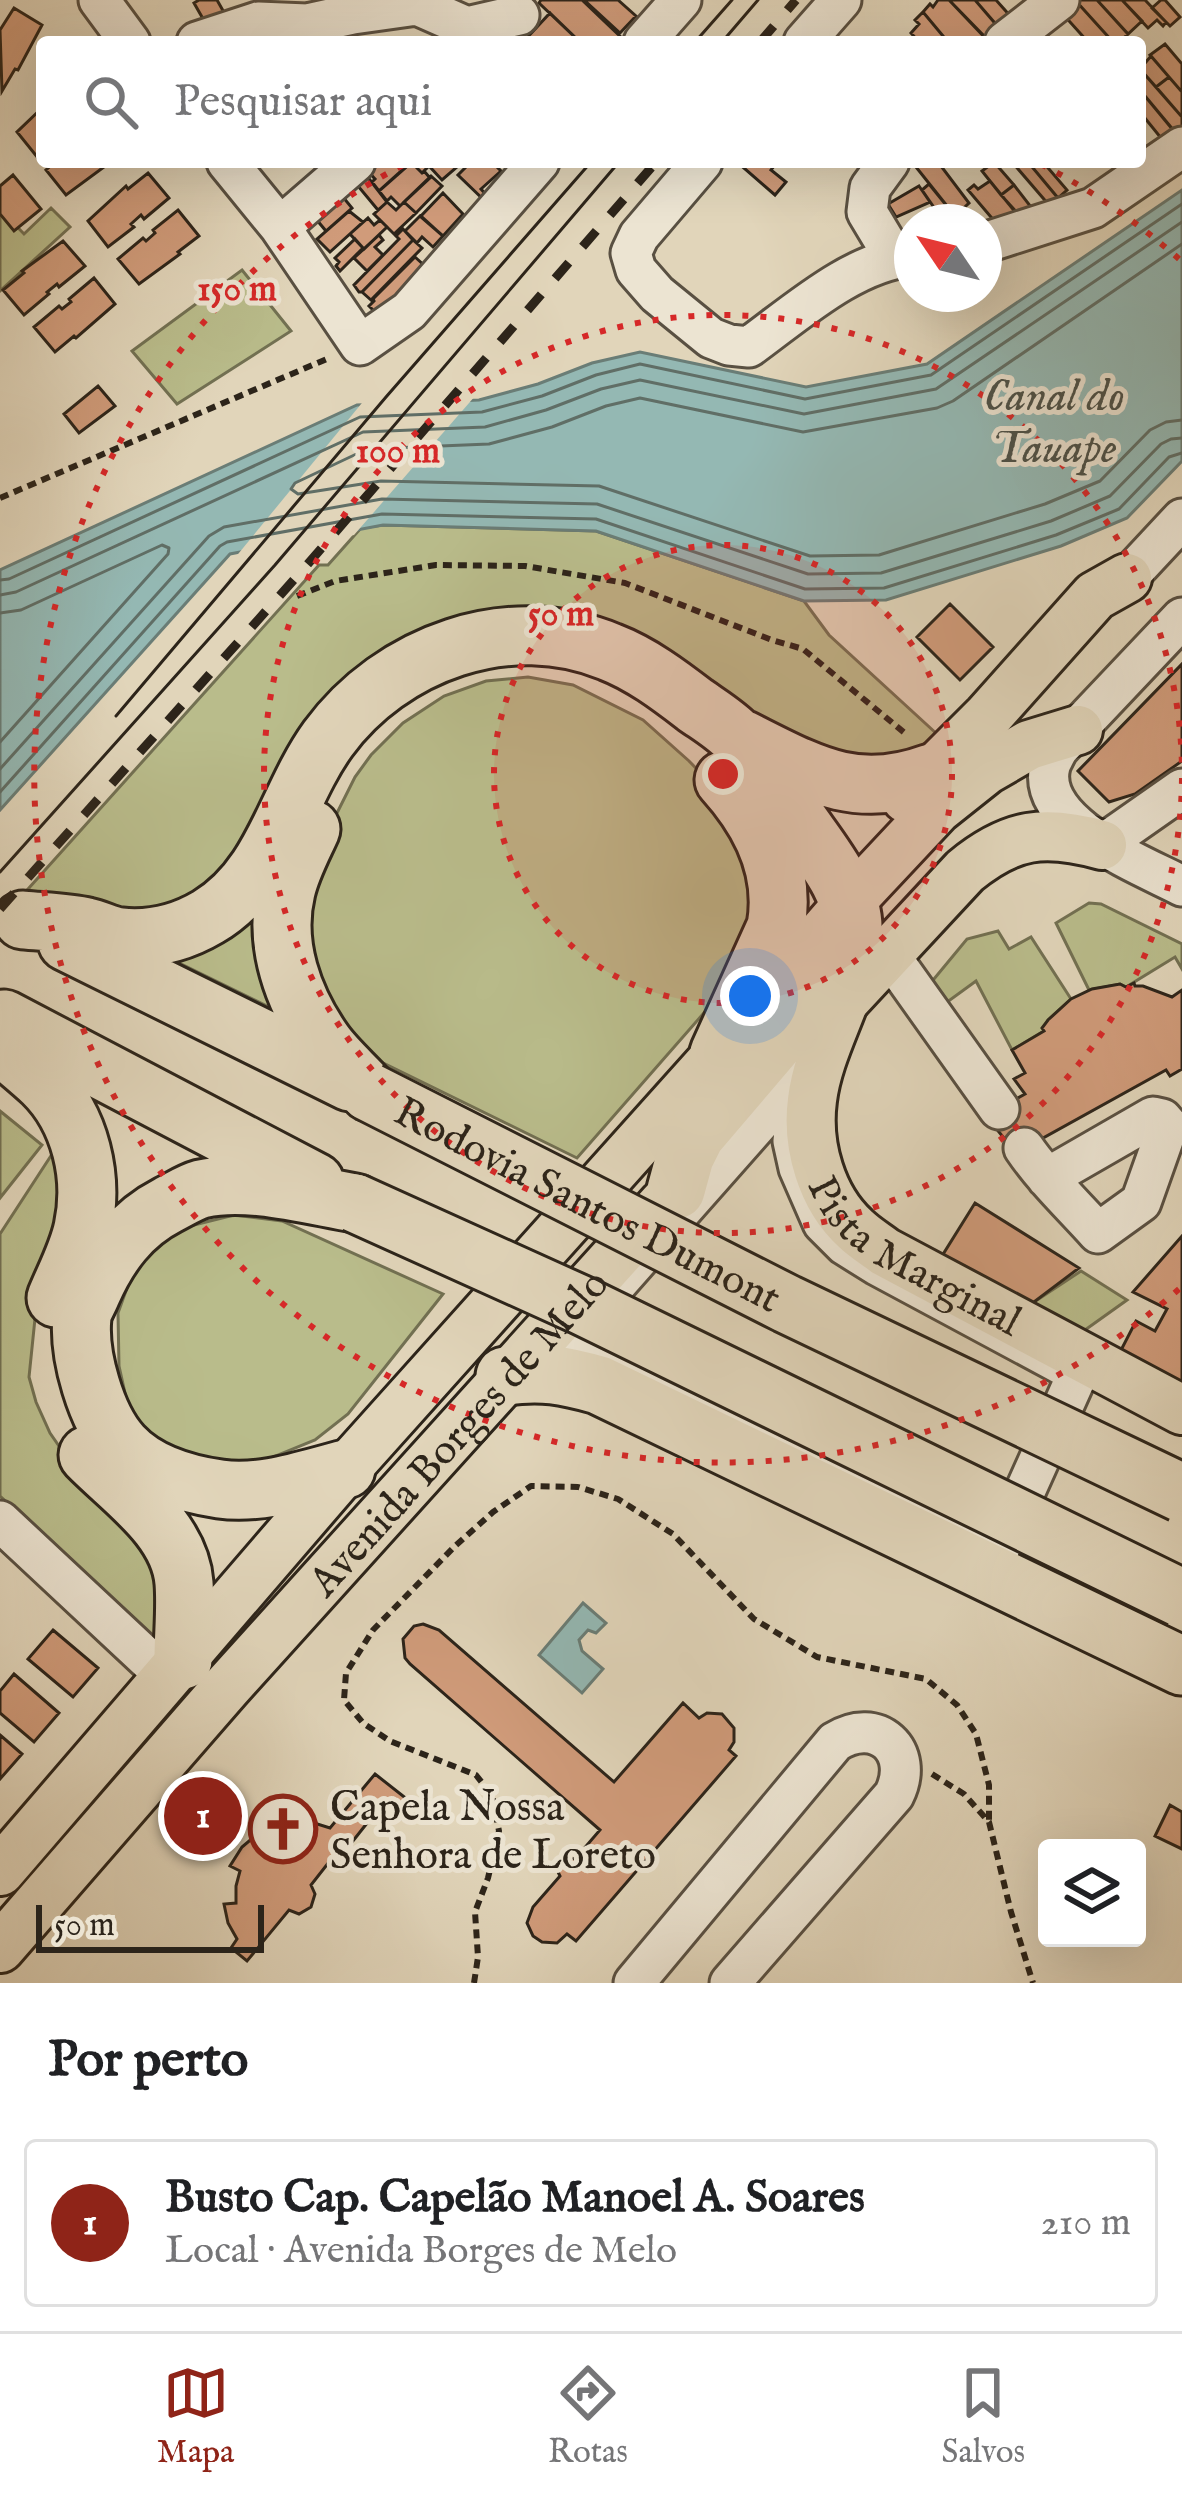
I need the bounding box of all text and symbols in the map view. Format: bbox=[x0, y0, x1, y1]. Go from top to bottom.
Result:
search box bbox=[36, 36, 1146, 168]
icon: search bbox=[78, 69, 144, 135]
text: Pesquisar aqui bbox=[174, 74, 432, 131]
north arrow bbox=[894, 204, 1002, 312]
text: 150 m bbox=[197, 267, 277, 313]
water label: Canal do Tauape bbox=[983, 369, 1125, 478]
text: 100 m bbox=[356, 429, 440, 475]
text: 50 m bbox=[528, 592, 594, 638]
centre of rings bbox=[702, 753, 744, 795]
your location bbox=[720, 966, 780, 1026]
street label: Rodovia Santos Dumont bbox=[385, 1086, 789, 1326]
street label: Pista Marginal bbox=[794, 1168, 1030, 1350]
street label: Avenida Borges de Melo bbox=[298, 1259, 622, 1610]
pin: 1 bbox=[164, 1771, 242, 1861]
place label: Capela Nossa Senhora de Loreto bbox=[330, 1782, 656, 1883]
church icon: Capela Nossa Senhora de Loreto bbox=[248, 1794, 318, 1864]
map controls bbox=[1038, 1839, 1146, 1947]
button: layers bbox=[1038, 1839, 1146, 1947]
scale bar bbox=[36, 1899, 264, 1952]
text: 50 m bbox=[54, 1905, 115, 1947]
text: Por perto bbox=[48, 2029, 248, 2094]
text: Busto Cap. Capelão Manoel A. Soares bbox=[165, 2170, 865, 2227]
text: 1 bbox=[83, 2199, 97, 2248]
text: 210 m bbox=[1041, 2199, 1131, 2248]
text: Local · Avenida Borges de Melo bbox=[165, 2227, 677, 2276]
tab: Mapa bbox=[157, 2360, 234, 2474]
tab: Rotas bbox=[548, 2360, 628, 2474]
tab: Salvos bbox=[942, 2360, 1025, 2474]

